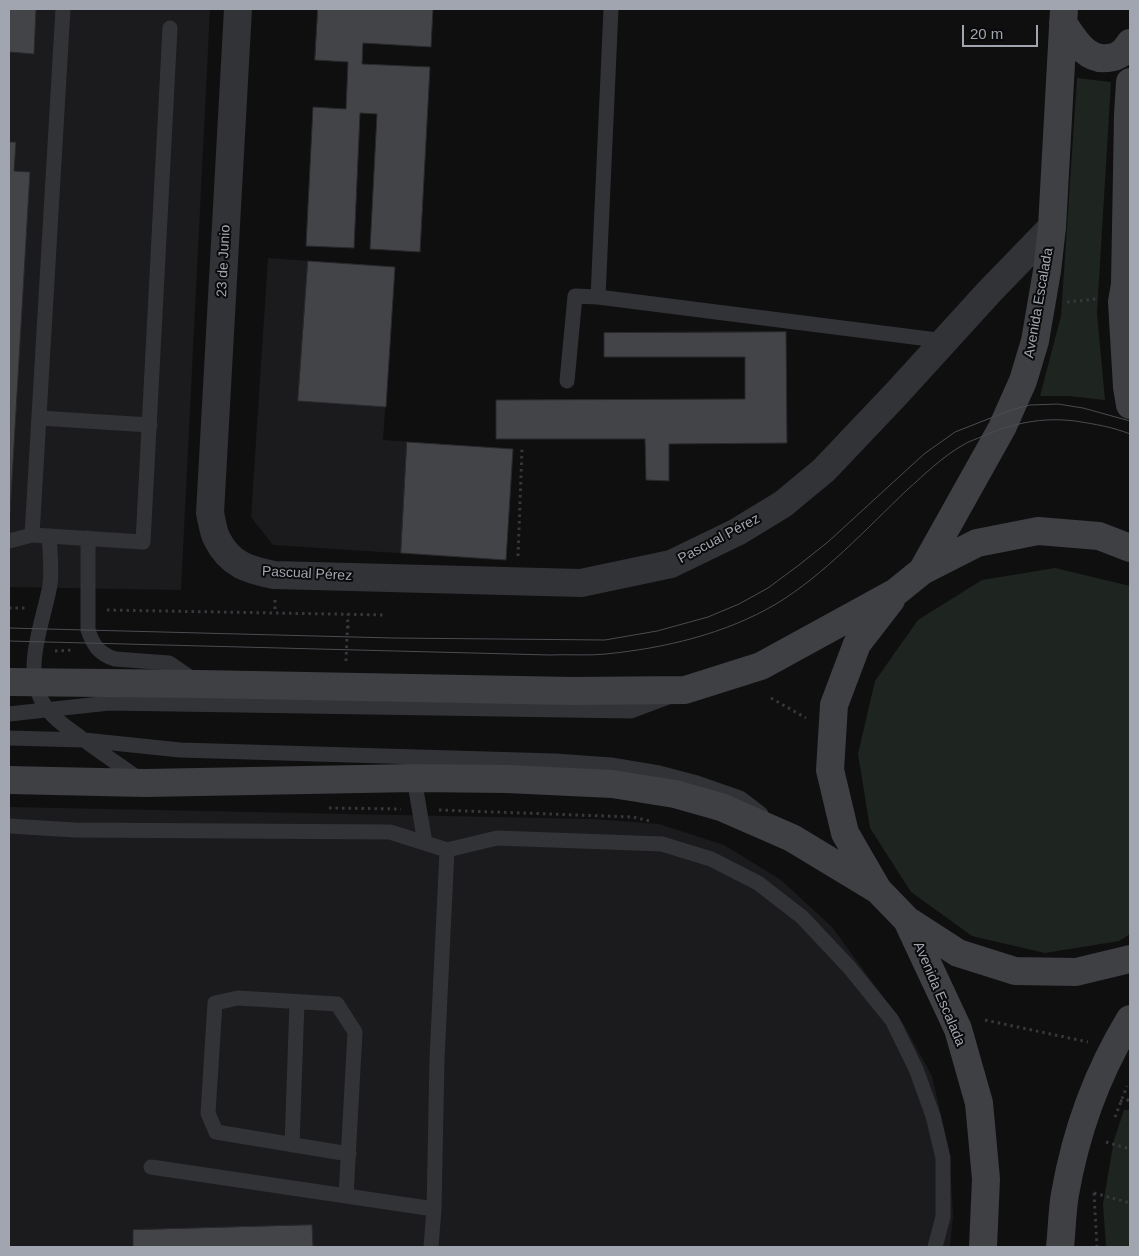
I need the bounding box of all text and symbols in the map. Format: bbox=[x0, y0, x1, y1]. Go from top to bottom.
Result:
scale bar bbox=[964, 15, 1040, 47]
text: 20 m bbox=[970, 25, 1003, 42]
street label: 23 de Junio bbox=[214, 224, 234, 298]
street label: Avenida Escalada bbox=[1021, 246, 1057, 360]
street label: Pascual Pérez bbox=[675, 510, 763, 568]
street label: Pascual Pérez bbox=[261, 563, 353, 585]
street label: Avenida Escalada bbox=[909, 939, 969, 1049]

